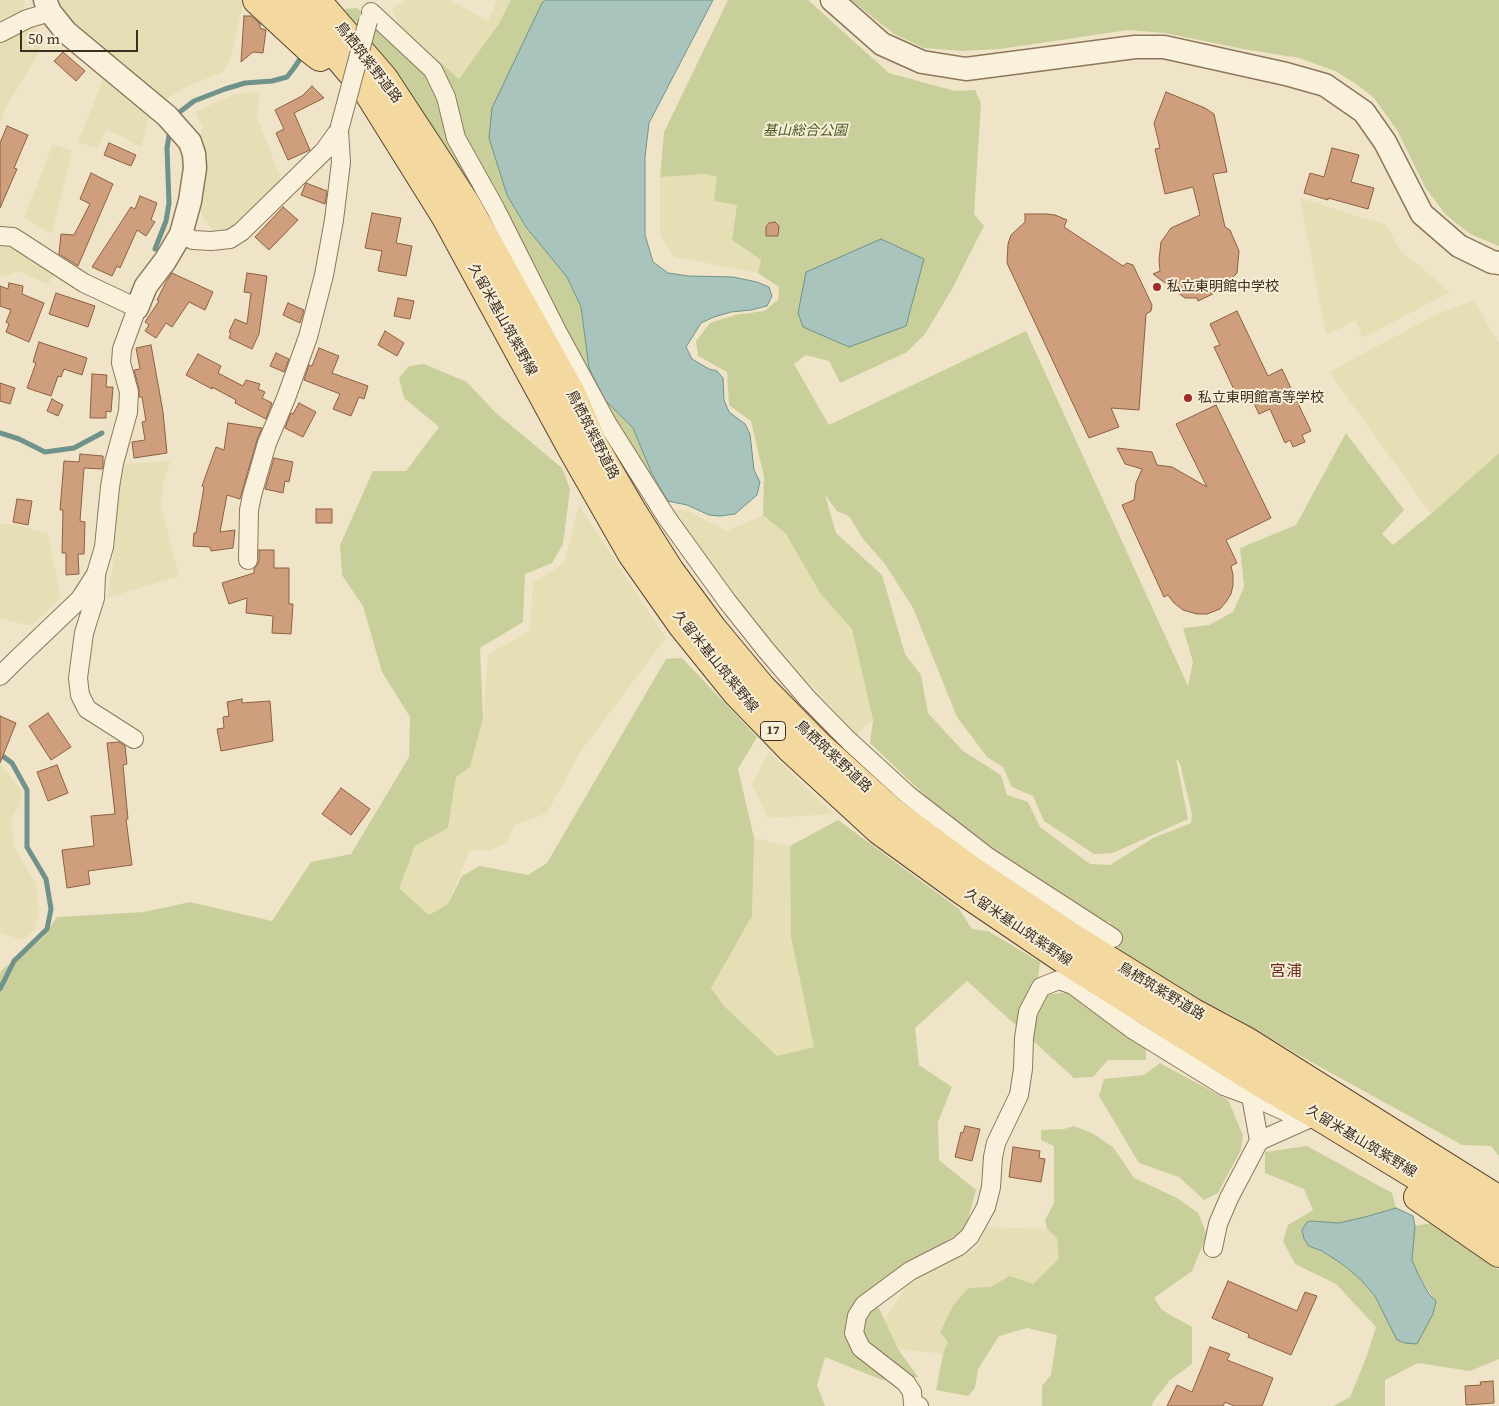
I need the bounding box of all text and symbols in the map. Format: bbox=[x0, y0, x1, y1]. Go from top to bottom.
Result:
street label: 鳥栖筑紫野道路 bbox=[331, 19, 405, 107]
scale bar bbox=[22, 20, 140, 52]
text: 50 m bbox=[28, 28, 60, 49]
park label: 基山総合公園 bbox=[763, 123, 847, 139]
street label: 久留米基山筑紫野線 bbox=[464, 261, 540, 379]
place label: 私立東明館中学校 bbox=[1167, 279, 1279, 295]
marker: 私立東明館中学校 bbox=[1151, 281, 1163, 293]
street label: 鳥栖筑紫野道路 bbox=[562, 388, 622, 482]
place label: 私立東明館高等学校 bbox=[1198, 390, 1324, 406]
marker: 私立東明館高等学校 bbox=[1182, 392, 1194, 404]
street label: 久留米基山筑紫野線 bbox=[669, 608, 761, 716]
street label: 鳥栖筑紫野道路 bbox=[791, 717, 875, 797]
road number: 17 bbox=[760, 721, 786, 740]
street label: 久留米基山筑紫野線 bbox=[961, 886, 1075, 970]
street label: 鳥栖筑紫野道路 bbox=[1115, 960, 1207, 1024]
district label: 宮浦 bbox=[1270, 962, 1302, 982]
street label: 久留米基山筑紫野線 bbox=[1303, 1102, 1419, 1182]

